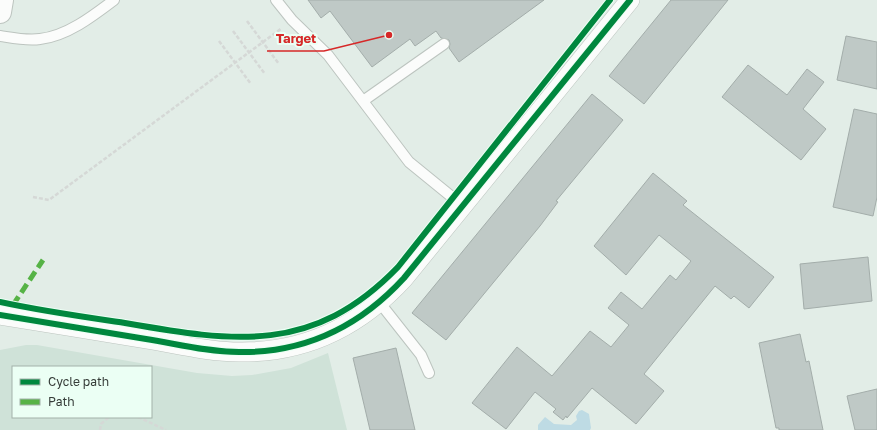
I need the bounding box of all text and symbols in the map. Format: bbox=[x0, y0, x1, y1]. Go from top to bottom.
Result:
callout: Target bbox=[267, 26, 324, 51]
text: Target bbox=[276, 30, 316, 46]
legend bbox=[12, 366, 152, 418]
text: Cycle path bbox=[48, 374, 109, 389]
text: Path bbox=[48, 394, 75, 409]

